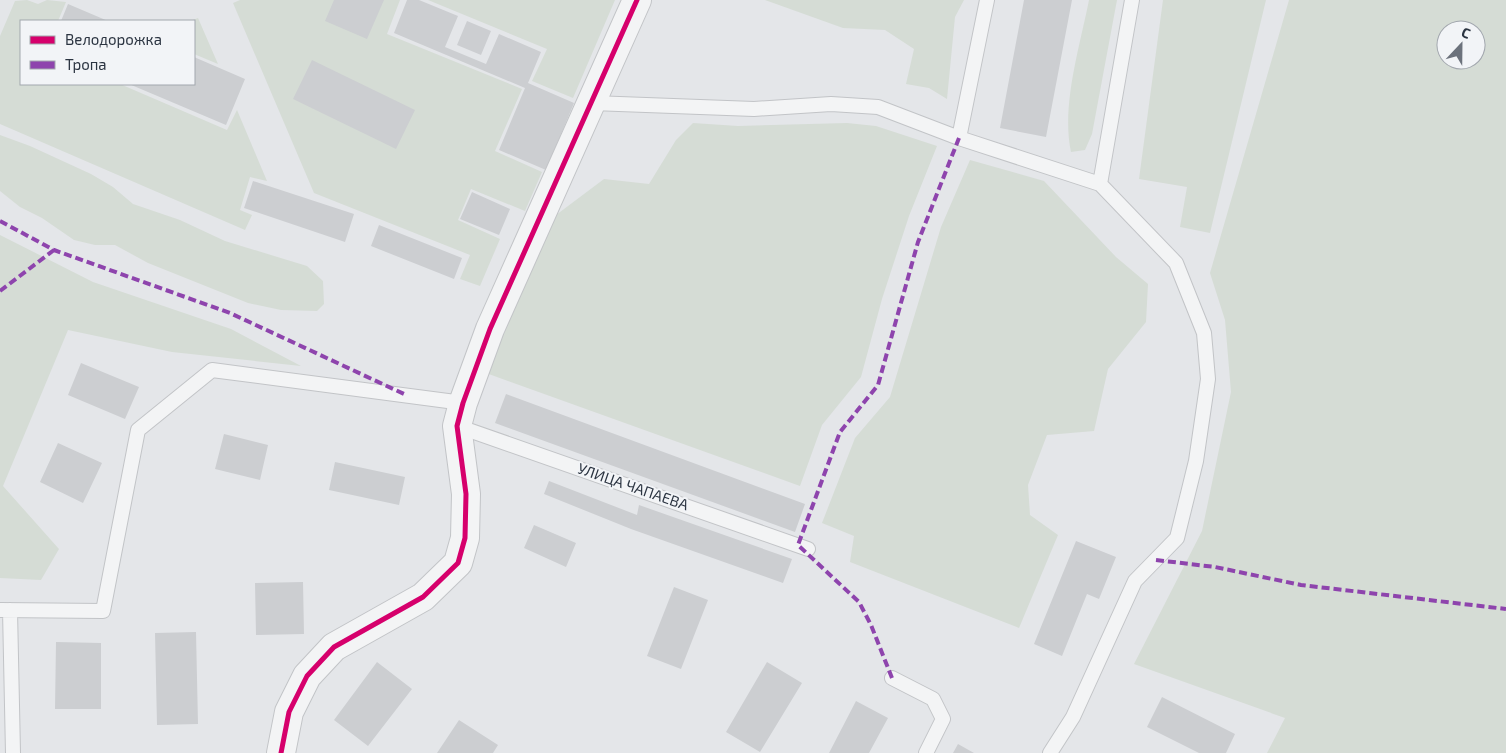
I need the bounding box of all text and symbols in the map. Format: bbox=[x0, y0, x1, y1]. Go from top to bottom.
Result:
legend bbox=[20, 20, 195, 85]
north arrow bbox=[1436, 20, 1486, 70]
text: С bbox=[1459, 23, 1473, 42]
text: Велодорожка bbox=[65, 30, 162, 48]
text: Тропа bbox=[65, 55, 107, 73]
street label: УЛИЦА ЧАПАЕВА bbox=[576, 459, 692, 514]

